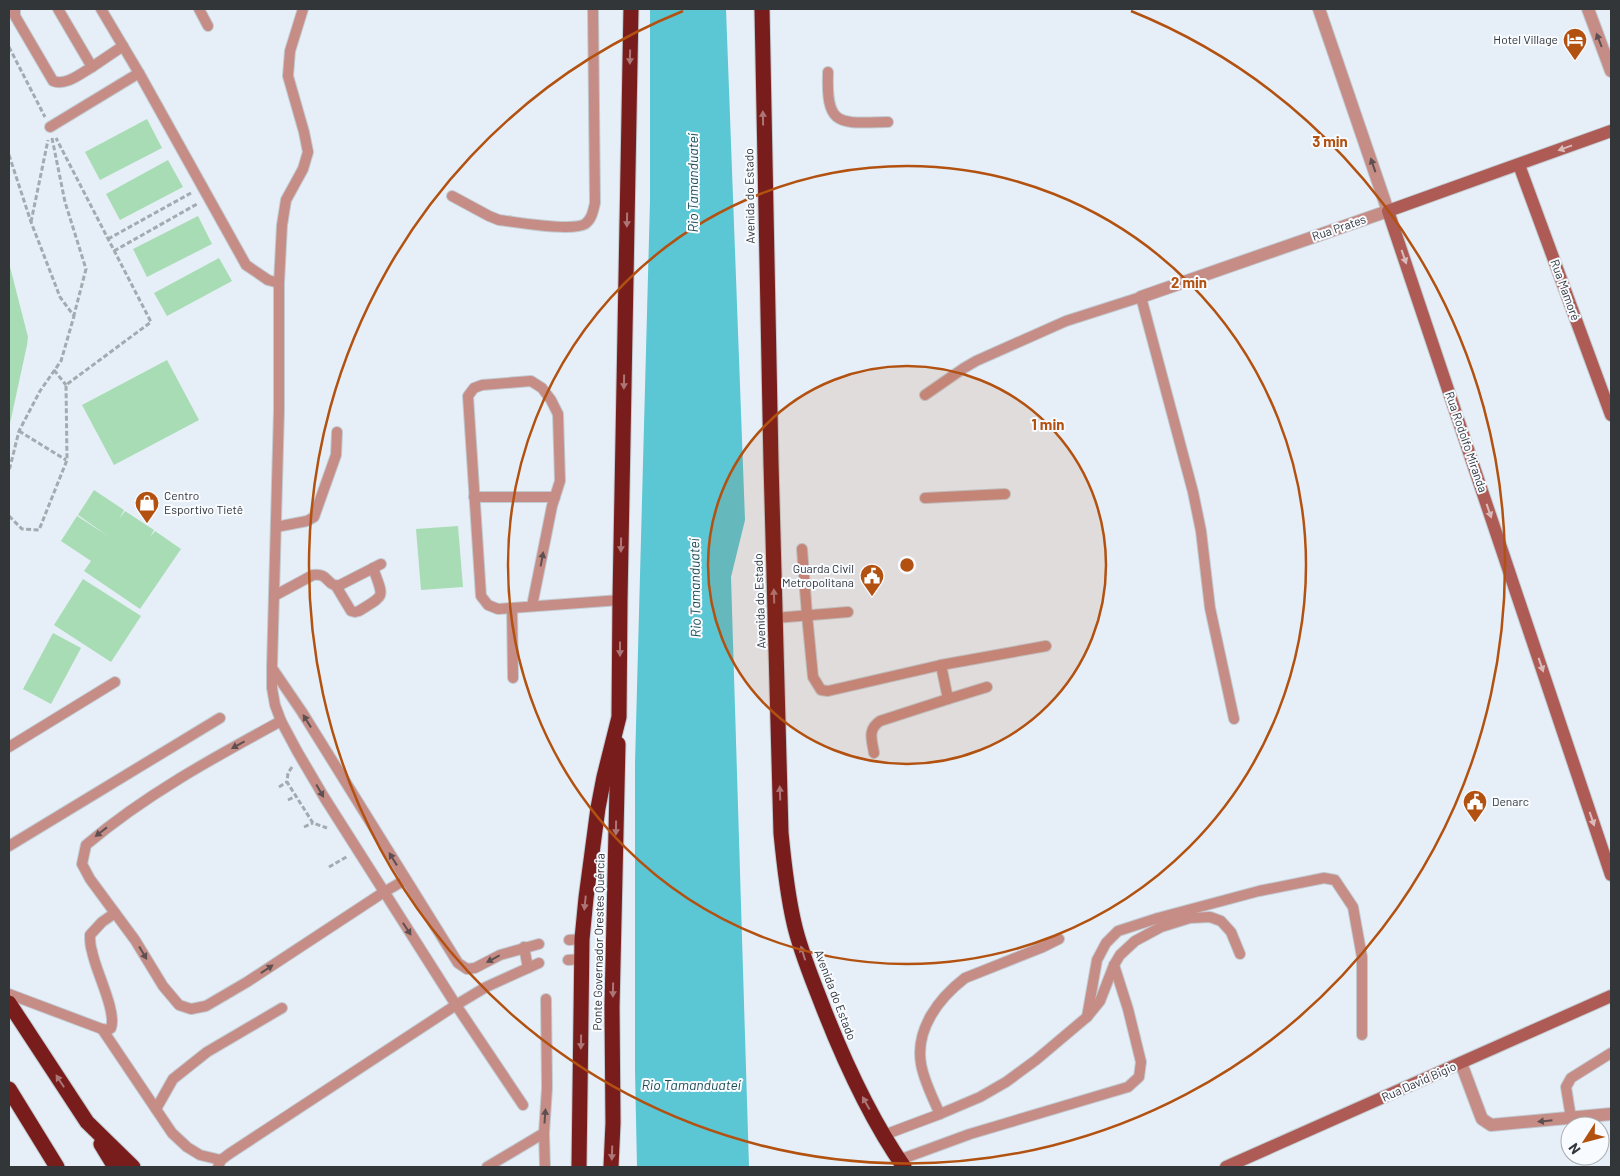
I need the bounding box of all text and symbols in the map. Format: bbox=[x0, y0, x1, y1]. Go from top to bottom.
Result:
hotel icon: Hotel Village bbox=[1562, 27, 1588, 61]
place label: Hotel Village bbox=[1493, 32, 1558, 46]
one-way arrow bbox=[1595, 33, 1603, 47]
one-way arrow bbox=[626, 50, 634, 66]
one-way arrow bbox=[759, 109, 767, 125]
water label: Rio Tamanduateí bbox=[684, 132, 701, 233]
text: 3 min bbox=[1312, 132, 1348, 150]
one-way arrow bbox=[1558, 145, 1573, 152]
street label: Avenida do Estado bbox=[741, 148, 757, 244]
one-way arrow bbox=[1369, 157, 1377, 172]
street label: Rua Prates bbox=[1310, 211, 1368, 243]
one-way arrow bbox=[623, 212, 631, 228]
one-way arrow bbox=[1401, 250, 1408, 265]
street label: Rua Mamoré bbox=[1548, 257, 1583, 322]
text: 2 min bbox=[1171, 273, 1207, 291]
one-way arrow bbox=[620, 375, 628, 391]
street label: Rua Rodolfo Miranda bbox=[1443, 389, 1491, 494]
text: 1 min bbox=[1032, 415, 1064, 433]
place label: Centro Esportivo Tietê bbox=[164, 488, 243, 516]
shop icon: Centro Esportivo Tietê bbox=[134, 490, 160, 524]
one-way arrow bbox=[1485, 504, 1493, 519]
one-way arrow bbox=[617, 537, 625, 553]
water label: Rio Tamanduateí bbox=[685, 537, 704, 638]
one-way arrow bbox=[538, 550, 546, 566]
street label: Avenida do Estado bbox=[750, 553, 768, 649]
centre of rings bbox=[898, 556, 916, 574]
place label: Guarda Civil Metropolitana bbox=[782, 561, 854, 589]
public building icon: Guarda Civil Metropolitana bbox=[859, 563, 885, 597]
one-way arrow bbox=[770, 588, 778, 604]
one-way arrow bbox=[615, 641, 623, 657]
one-way arrow bbox=[1537, 658, 1545, 673]
one-way arrow bbox=[303, 714, 312, 727]
one-way arrow bbox=[231, 741, 245, 749]
one-way arrow bbox=[316, 785, 325, 798]
one-way arrow bbox=[776, 785, 784, 801]
public building icon: Denarc bbox=[1462, 789, 1488, 823]
place label: Denarc bbox=[1492, 794, 1529, 808]
one-way arrow bbox=[1589, 812, 1597, 827]
one-way arrow bbox=[612, 820, 620, 836]
one-way arrow bbox=[95, 827, 108, 838]
one-way arrow bbox=[388, 852, 397, 866]
street label: Ponte Governador Orestes Quércia bbox=[589, 853, 607, 1031]
one-way arrow bbox=[581, 895, 589, 911]
one-way arrow bbox=[403, 922, 412, 935]
one-way arrow bbox=[798, 946, 806, 961]
one-way arrow bbox=[139, 947, 148, 960]
street label: Avenida do Estado bbox=[812, 948, 860, 1042]
one-way arrow bbox=[486, 955, 500, 963]
one-way arrow bbox=[260, 964, 273, 974]
one-way arrow bbox=[608, 982, 616, 998]
one-way arrow bbox=[577, 1035, 585, 1051]
street label: Rua David Bigio bbox=[1379, 1058, 1458, 1104]
one-way arrow bbox=[55, 1075, 65, 1088]
water label: Rio Tamanduateí bbox=[641, 1076, 742, 1093]
one-way arrow bbox=[861, 1096, 870, 1110]
one-way arrow bbox=[541, 1107, 549, 1123]
north arrow bbox=[1560, 1116, 1610, 1166]
one-way arrow bbox=[1537, 1117, 1553, 1125]
text: N bbox=[1564, 1140, 1584, 1158]
one-way arrow bbox=[607, 1145, 615, 1161]

